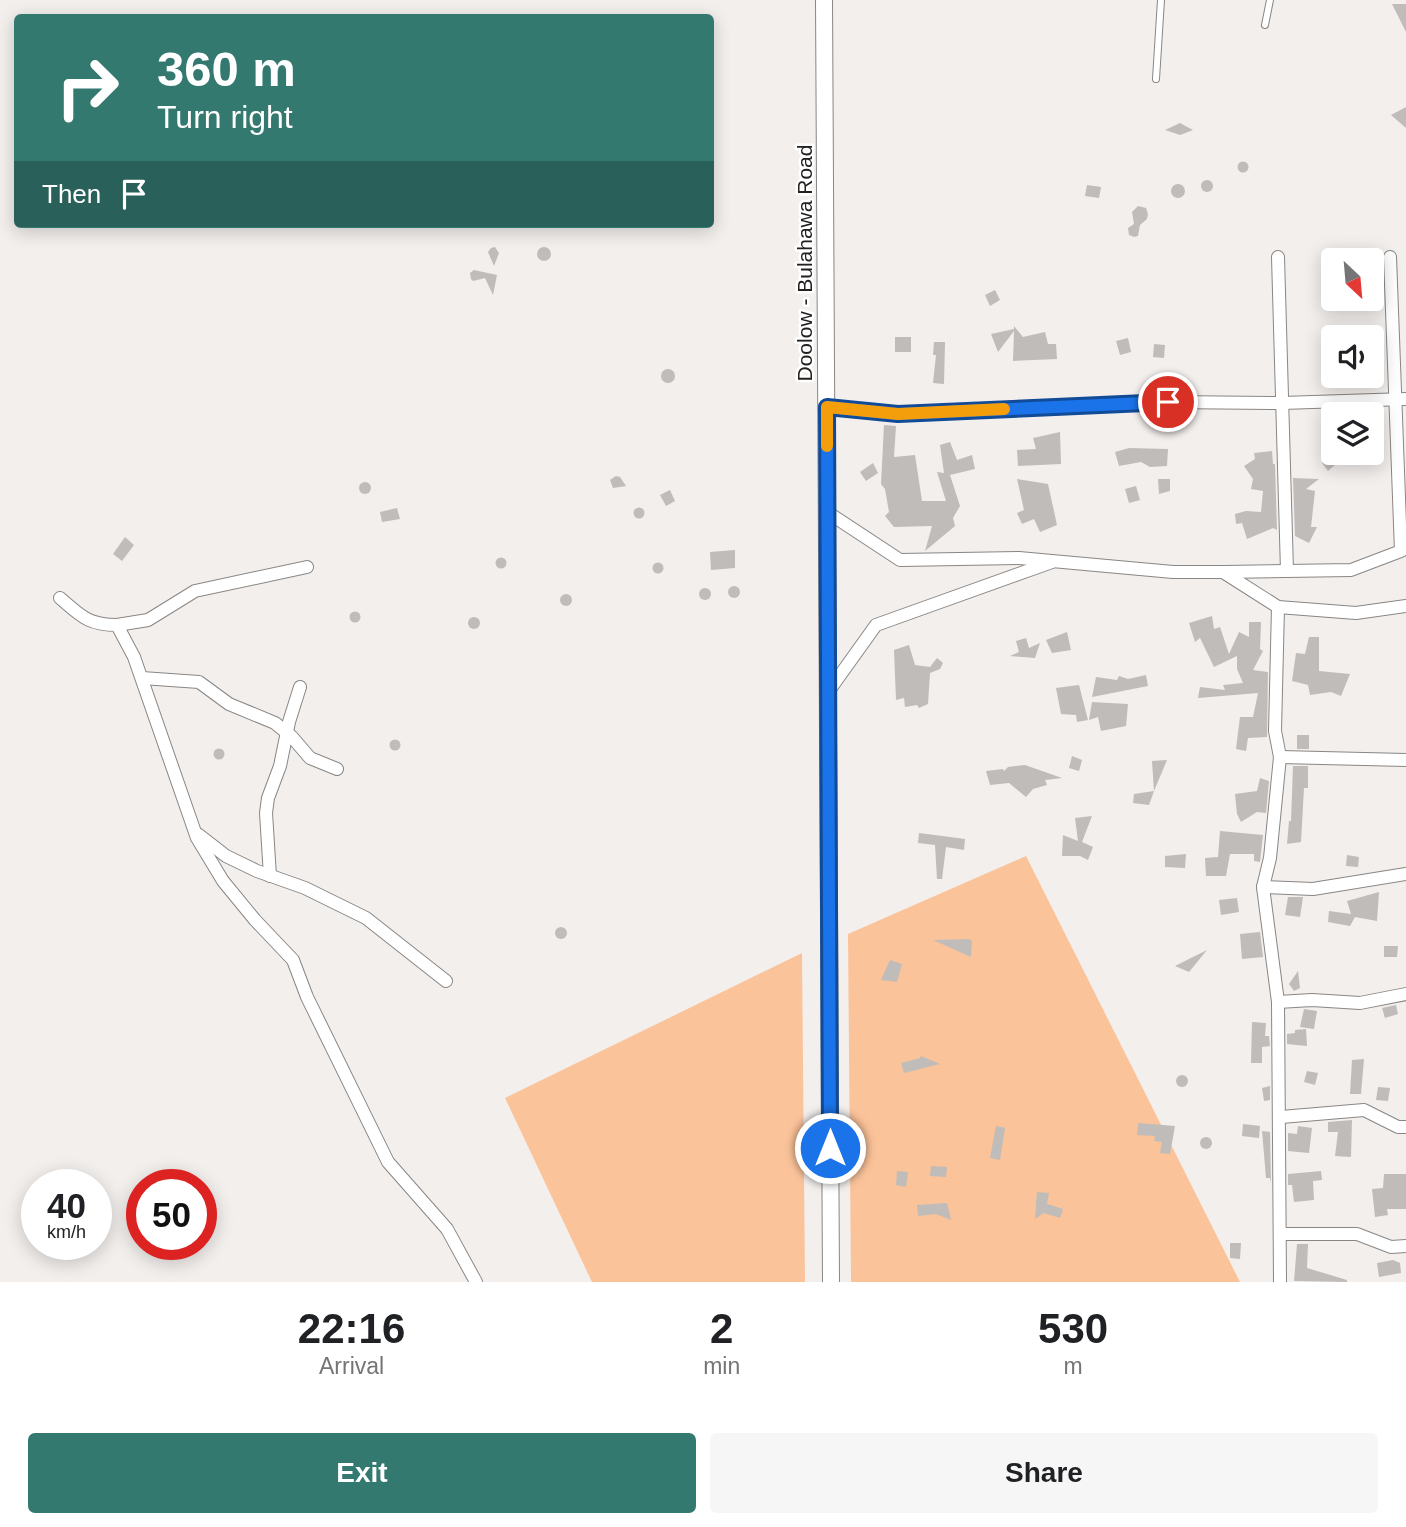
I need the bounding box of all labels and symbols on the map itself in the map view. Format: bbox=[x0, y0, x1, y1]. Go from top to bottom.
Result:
street label: Doolow - Bulahawa Road bbox=[793, 145, 816, 381]
north arrow bbox=[1321, 248, 1384, 312]
pin bbox=[1138, 372, 1198, 432]
position arrow bbox=[793, 1111, 867, 1185]
speed limit sign: 50 bbox=[126, 1169, 217, 1260]

